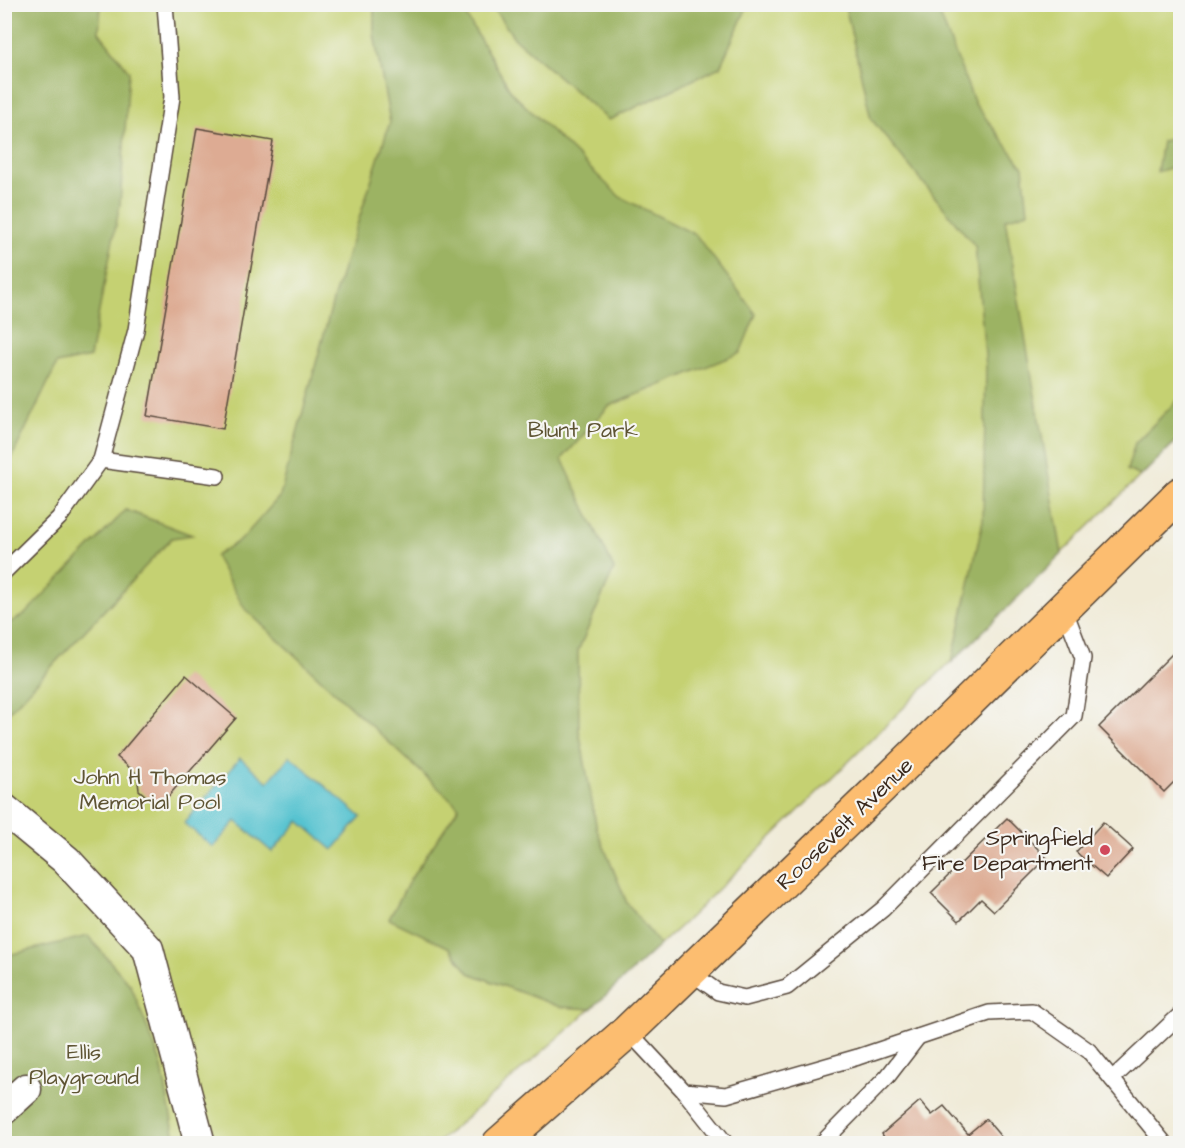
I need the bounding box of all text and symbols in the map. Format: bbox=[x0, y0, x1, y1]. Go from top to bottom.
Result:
park label: Blunt Park bbox=[528, 415, 638, 446]
street label: Roosevelt Avenue bbox=[770, 751, 920, 898]
park label: John H Thomas Memorial Pool bbox=[73, 762, 227, 818]
place label: Springfield Fire Department bbox=[922, 823, 1093, 879]
marker: Springfield Fire Department bbox=[1098, 843, 1112, 857]
park label: Ellis Playground bbox=[29, 1037, 139, 1094]

